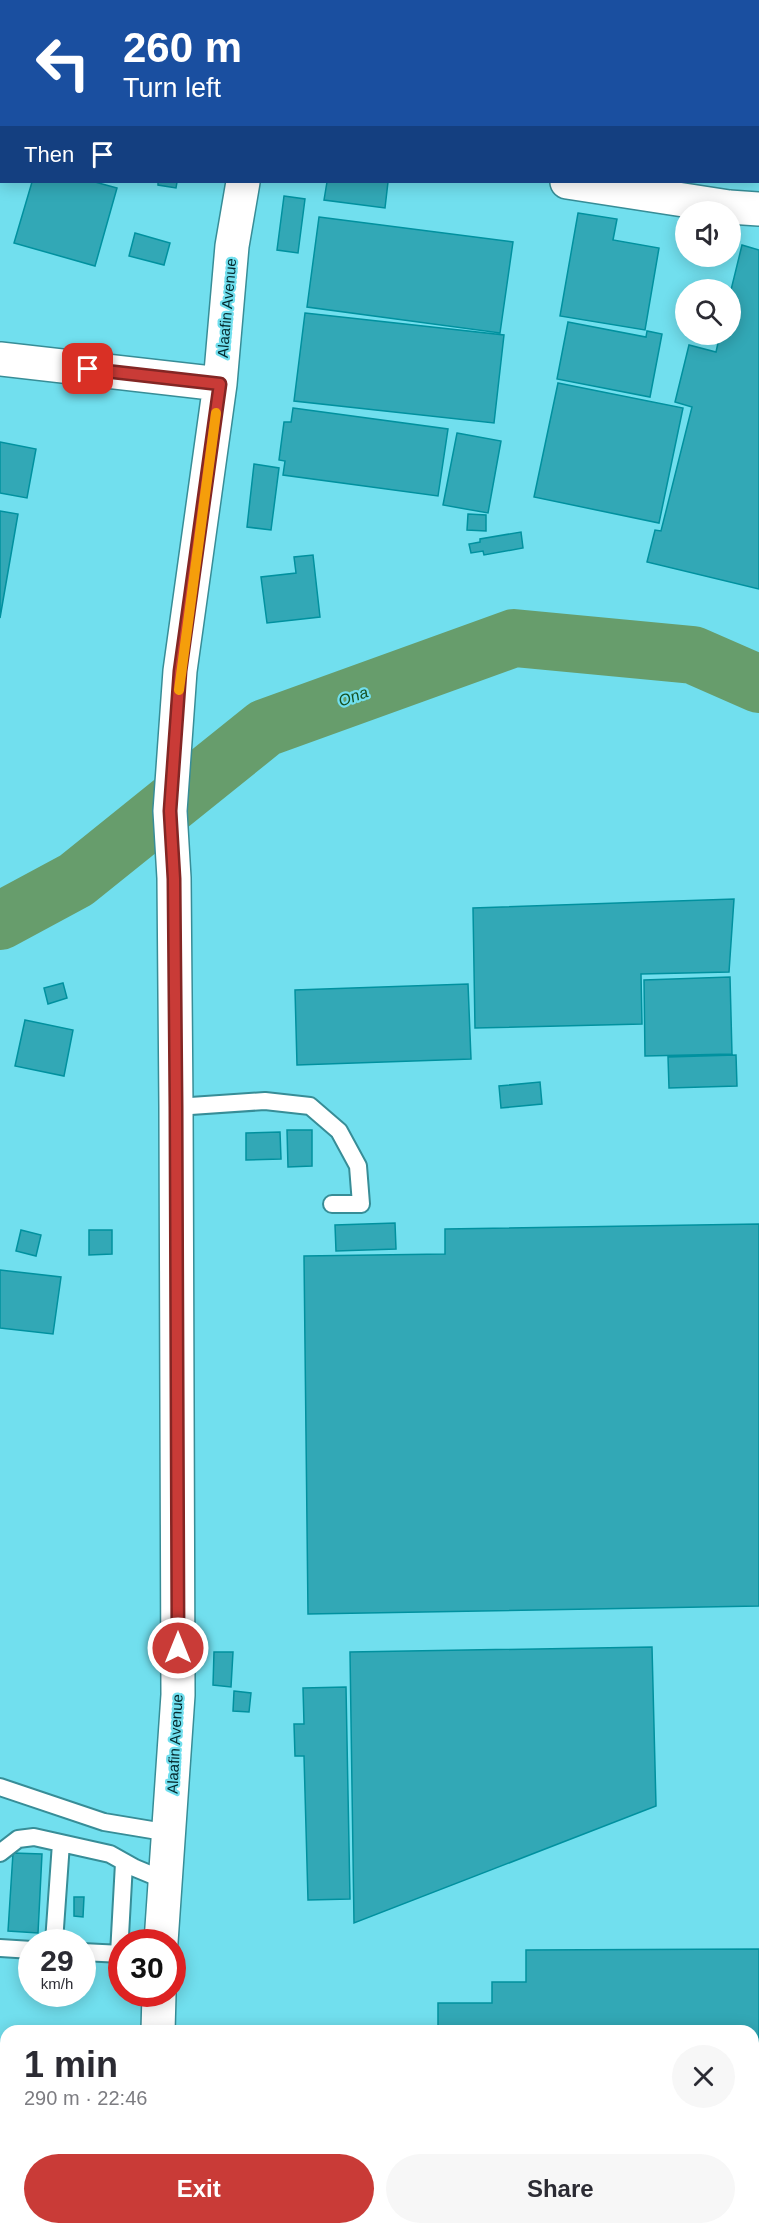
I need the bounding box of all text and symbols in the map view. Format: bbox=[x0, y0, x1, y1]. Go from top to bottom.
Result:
icon: left bbox=[24, 24, 102, 102]
text: 260 m bbox=[123, 24, 242, 71]
text: Turn left bbox=[123, 73, 221, 103]
icon: arrive bbox=[86, 138, 119, 171]
text: Then bbox=[24, 142, 74, 167]
map controls bbox=[675, 201, 741, 345]
button: sound bbox=[675, 201, 741, 267]
street label: Alaafin Avenue bbox=[214, 257, 239, 358]
button: search bbox=[675, 279, 741, 345]
pin bbox=[62, 343, 113, 394]
icon: arrive bbox=[71, 352, 104, 385]
water label: Ona bbox=[336, 683, 370, 710]
position arrow bbox=[146, 1616, 210, 1680]
street label: Alaafin Avenue bbox=[163, 1694, 186, 1794]
speed limit sign: 30 bbox=[108, 1929, 186, 2007]
text: 29 bbox=[40, 1944, 74, 1977]
text: km/h bbox=[41, 1975, 73, 1992]
text: 1 min bbox=[24, 2044, 118, 2085]
button: close bbox=[672, 2045, 735, 2108]
text: 290 m · 22:46 bbox=[24, 2087, 147, 2109]
button: Exit bbox=[24, 2154, 374, 2223]
button: Share bbox=[386, 2154, 735, 2223]

